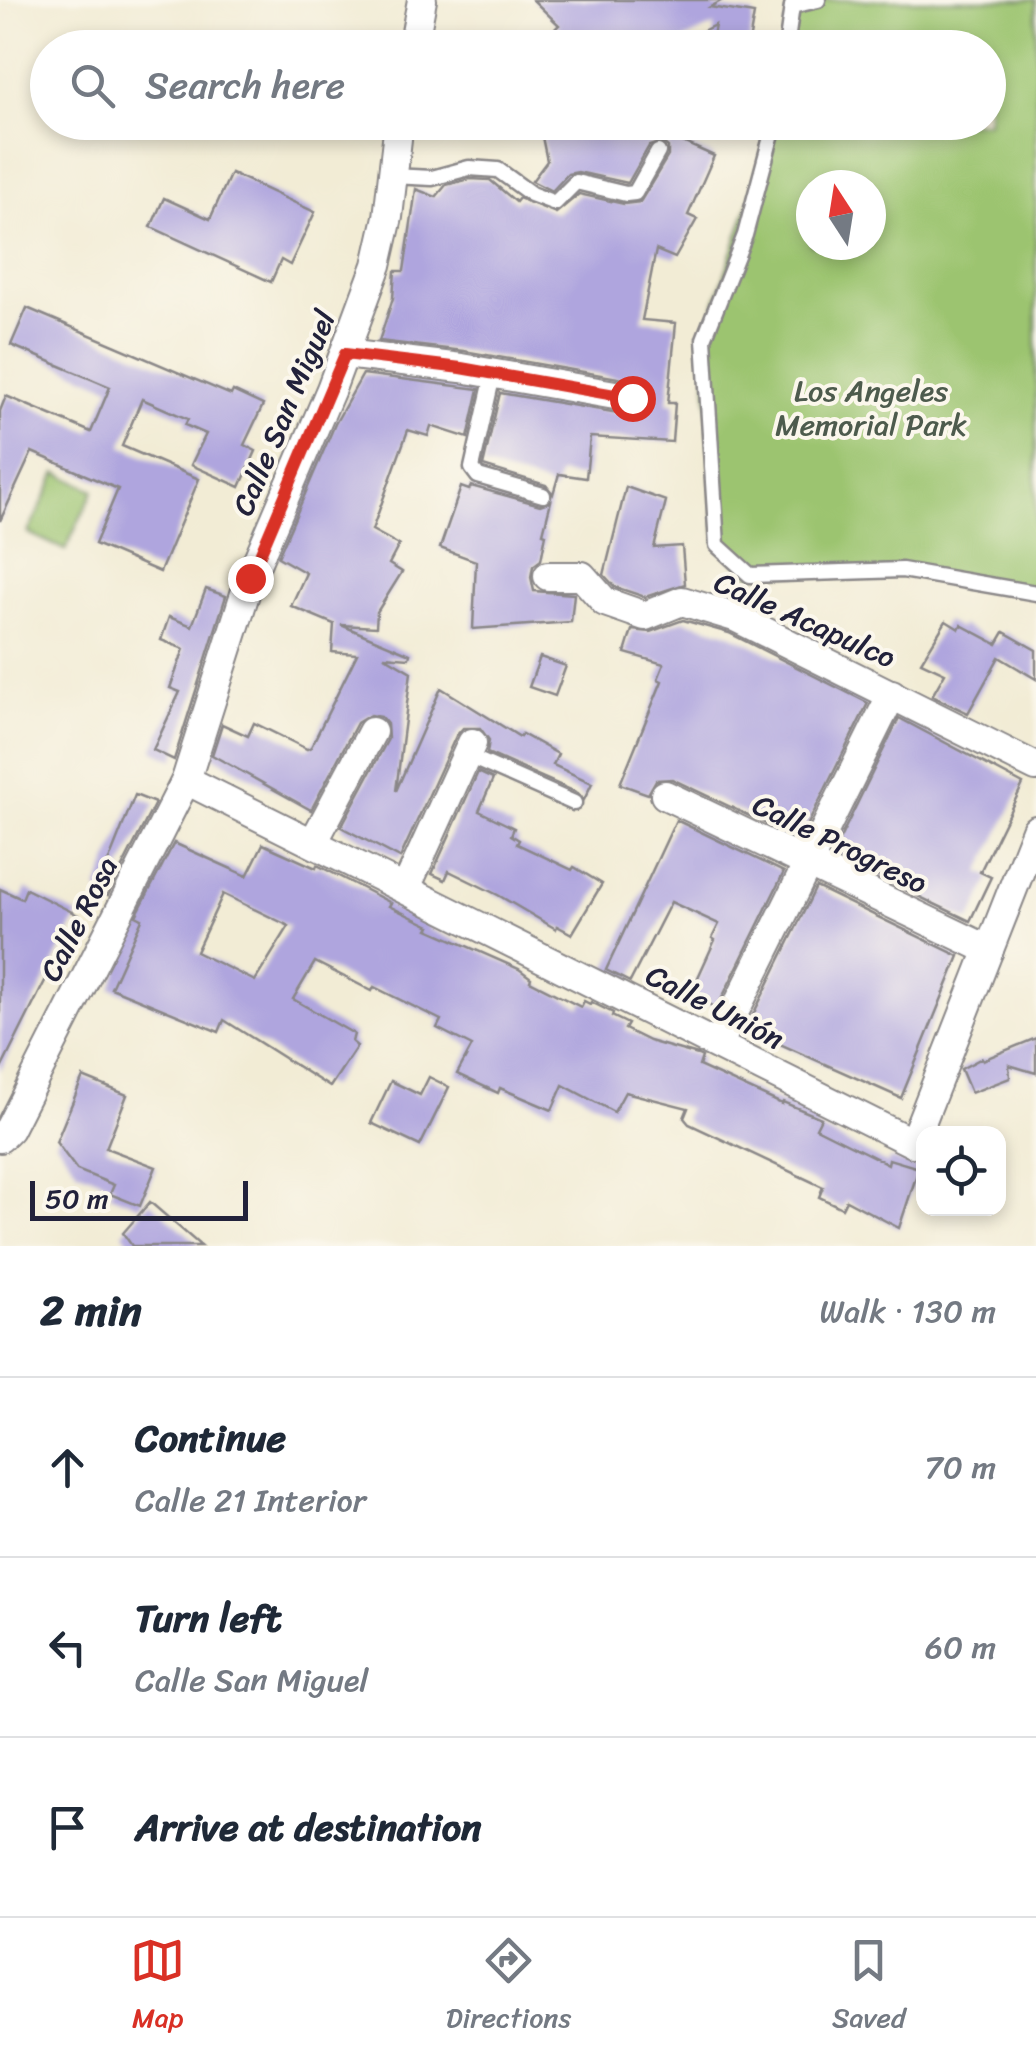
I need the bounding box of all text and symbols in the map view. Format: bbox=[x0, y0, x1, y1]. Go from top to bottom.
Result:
search box bbox=[30, 30, 1006, 140]
text: Search here bbox=[145, 52, 345, 119]
icon: search bbox=[65, 58, 120, 113]
north arrow bbox=[796, 170, 886, 260]
street label: Calle San Miguel bbox=[216, 300, 352, 524]
park label: Los Angeles Memorial Park bbox=[775, 364, 967, 452]
route start bbox=[610, 376, 656, 422]
route end bbox=[228, 556, 274, 602]
street label: Calle Acapulco bbox=[705, 556, 905, 684]
street label: Calle Progreso bbox=[743, 778, 937, 910]
street label: Calle Rosa bbox=[24, 847, 134, 991]
street label: Calle Unión bbox=[636, 949, 794, 1065]
map controls bbox=[916, 1126, 1006, 1216]
button: locate bbox=[916, 1126, 1006, 1216]
text: 50 m bbox=[45, 1174, 109, 1223]
scale bar bbox=[30, 1176, 248, 1220]
text: 2 min bbox=[40, 1274, 142, 1348]
text: Walk · 130 m bbox=[820, 1283, 996, 1340]
text: Continue bbox=[135, 1405, 286, 1472]
text: 70 m bbox=[925, 1439, 996, 1496]
icon: ahead bbox=[40, 1440, 95, 1495]
text: Calle 21 Interior bbox=[135, 1472, 366, 1529]
text: Turn left bbox=[135, 1585, 281, 1652]
text: 60 m bbox=[925, 1619, 996, 1676]
icon: left bbox=[40, 1620, 95, 1675]
text: Calle San Miguel bbox=[135, 1652, 368, 1709]
text: Arrive at destination bbox=[135, 1794, 482, 1861]
icon: arrive bbox=[40, 1800, 95, 1855]
tab: Map bbox=[130, 1933, 185, 2042]
tab: Directions bbox=[446, 1933, 571, 2042]
tab: Saved bbox=[832, 1933, 906, 2042]

